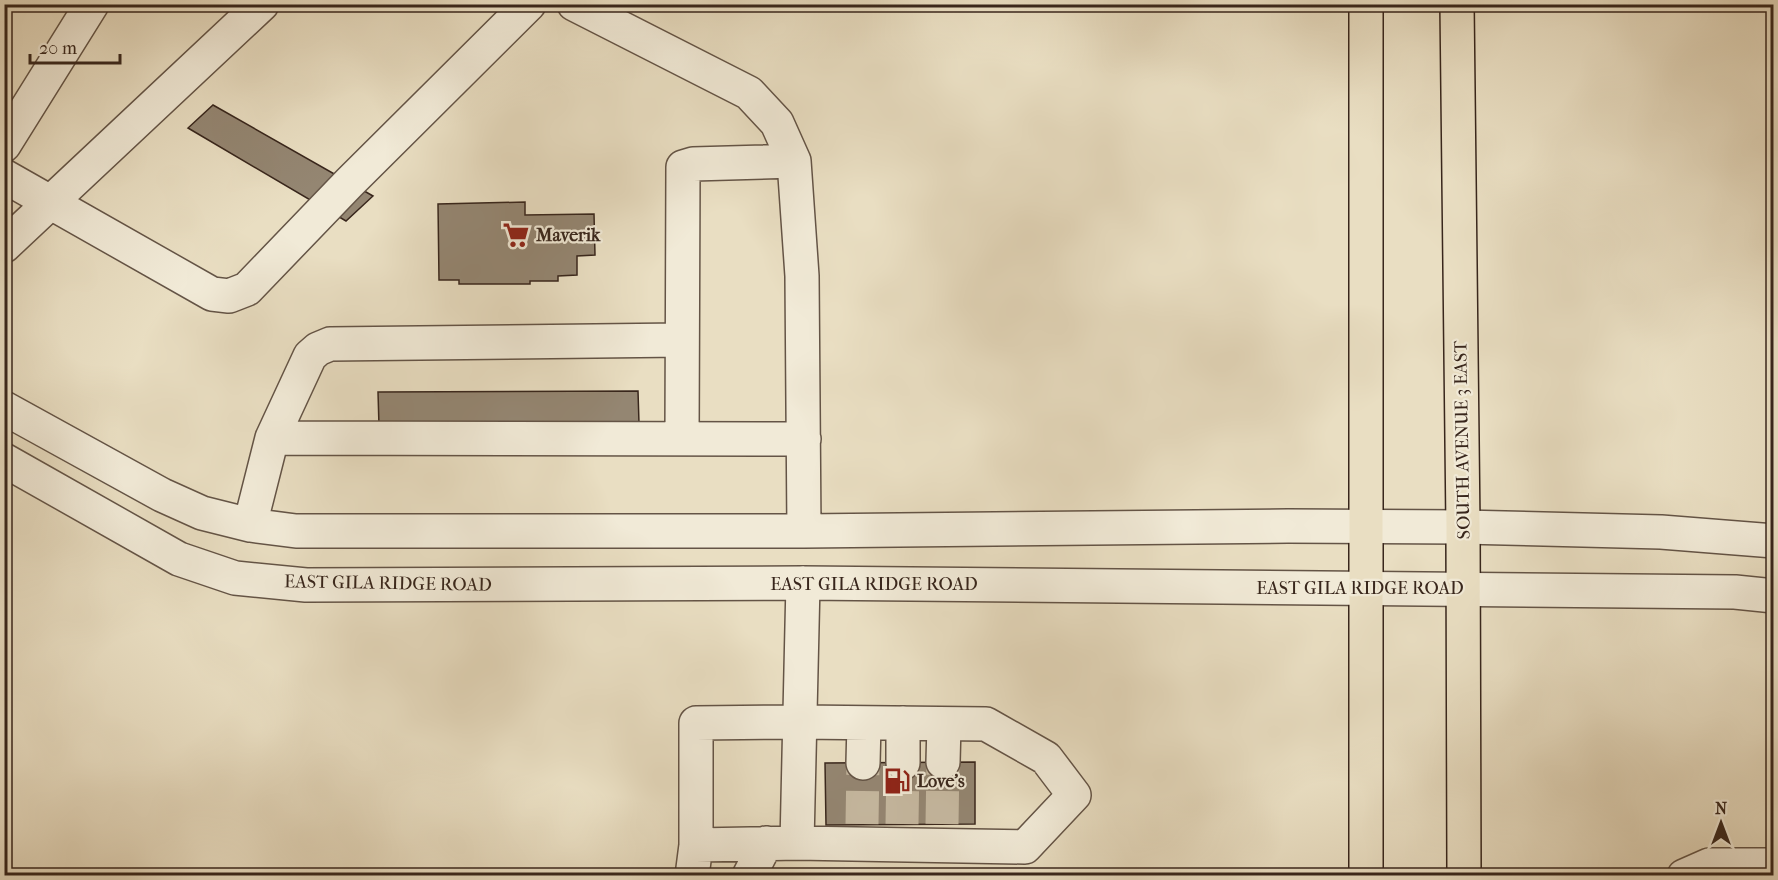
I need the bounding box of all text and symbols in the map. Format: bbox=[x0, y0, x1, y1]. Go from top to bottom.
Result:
scale bar bbox=[30, 27, 120, 65]
text: 20 m bbox=[39, 38, 77, 59]
supermarket icon: Maverik bbox=[501, 220, 531, 250]
place label: Maverik bbox=[535, 225, 601, 246]
street label: SOUTH AVENUE 3 EAST bbox=[1450, 340, 1475, 539]
street label: EAST GILA RIDGE ROAD bbox=[284, 571, 492, 596]
street label: EAST GILA RIDGE ROAD bbox=[770, 574, 978, 595]
street label: EAST GILA RIDGE ROAD bbox=[1256, 578, 1464, 599]
fuel station icon: Love's bbox=[882, 766, 912, 796]
place label: Love's bbox=[917, 771, 965, 792]
north arrow bbox=[1691, 793, 1751, 853]
text: N bbox=[1715, 799, 1728, 818]

